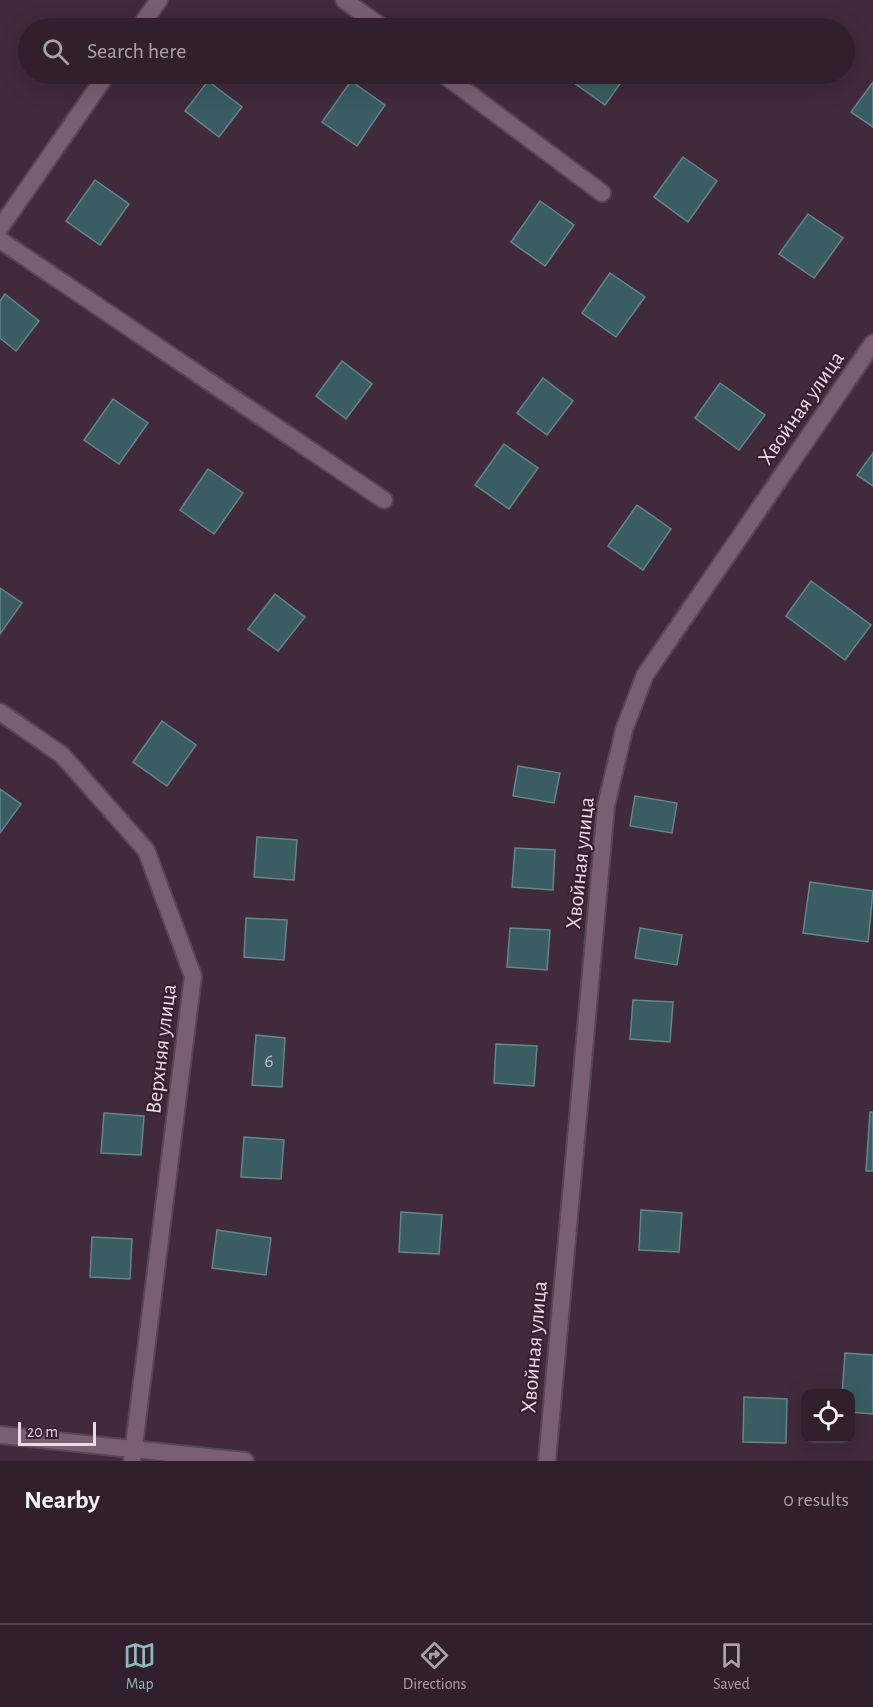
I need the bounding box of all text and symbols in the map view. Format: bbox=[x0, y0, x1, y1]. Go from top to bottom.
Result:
search box bbox=[18, 18, 855, 84]
icon: search bbox=[39, 35, 72, 68]
text: Search here bbox=[87, 40, 186, 62]
street label: Хвойная улица bbox=[754, 347, 848, 469]
street label: Хвойная улица bbox=[562, 796, 598, 930]
street label: Верхняя улица bbox=[142, 983, 180, 1115]
house number: 6 bbox=[264, 1051, 274, 1071]
street label: Хвойная улица bbox=[517, 1280, 551, 1414]
map controls bbox=[801, 1389, 855, 1443]
button: locate bbox=[801, 1389, 855, 1443]
scale bar bbox=[18, 1419, 96, 1446]
text: 20 m bbox=[27, 1424, 58, 1440]
text: Nearby bbox=[24, 1487, 100, 1513]
text: 0 results bbox=[783, 1490, 849, 1510]
tab: Map bbox=[123, 1639, 156, 1694]
tab: Directions bbox=[403, 1639, 467, 1694]
tab: Saved bbox=[713, 1639, 750, 1694]

